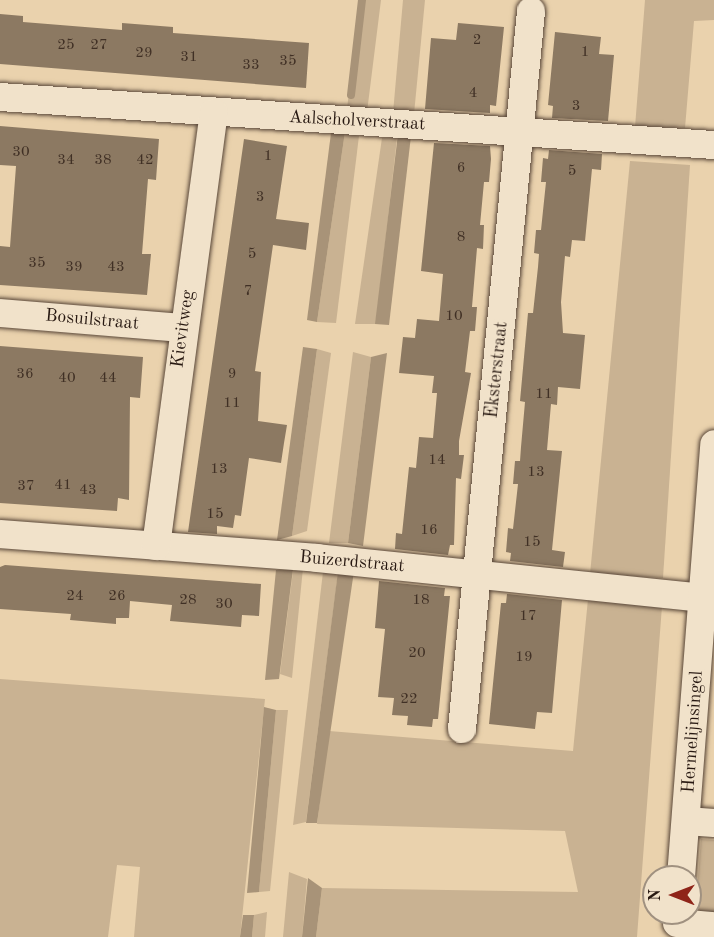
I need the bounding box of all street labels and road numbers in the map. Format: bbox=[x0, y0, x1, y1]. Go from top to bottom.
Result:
street label: Aalscholverstraat bbox=[288, 107, 426, 135]
street label: Kievitweg bbox=[167, 289, 199, 369]
street label: Bosuilstraat bbox=[44, 305, 140, 335]
street label: Eksterstraat bbox=[481, 321, 513, 419]
street label: Buizerdstraat bbox=[299, 547, 405, 577]
street label: Hermelijnsingel bbox=[678, 670, 708, 794]

